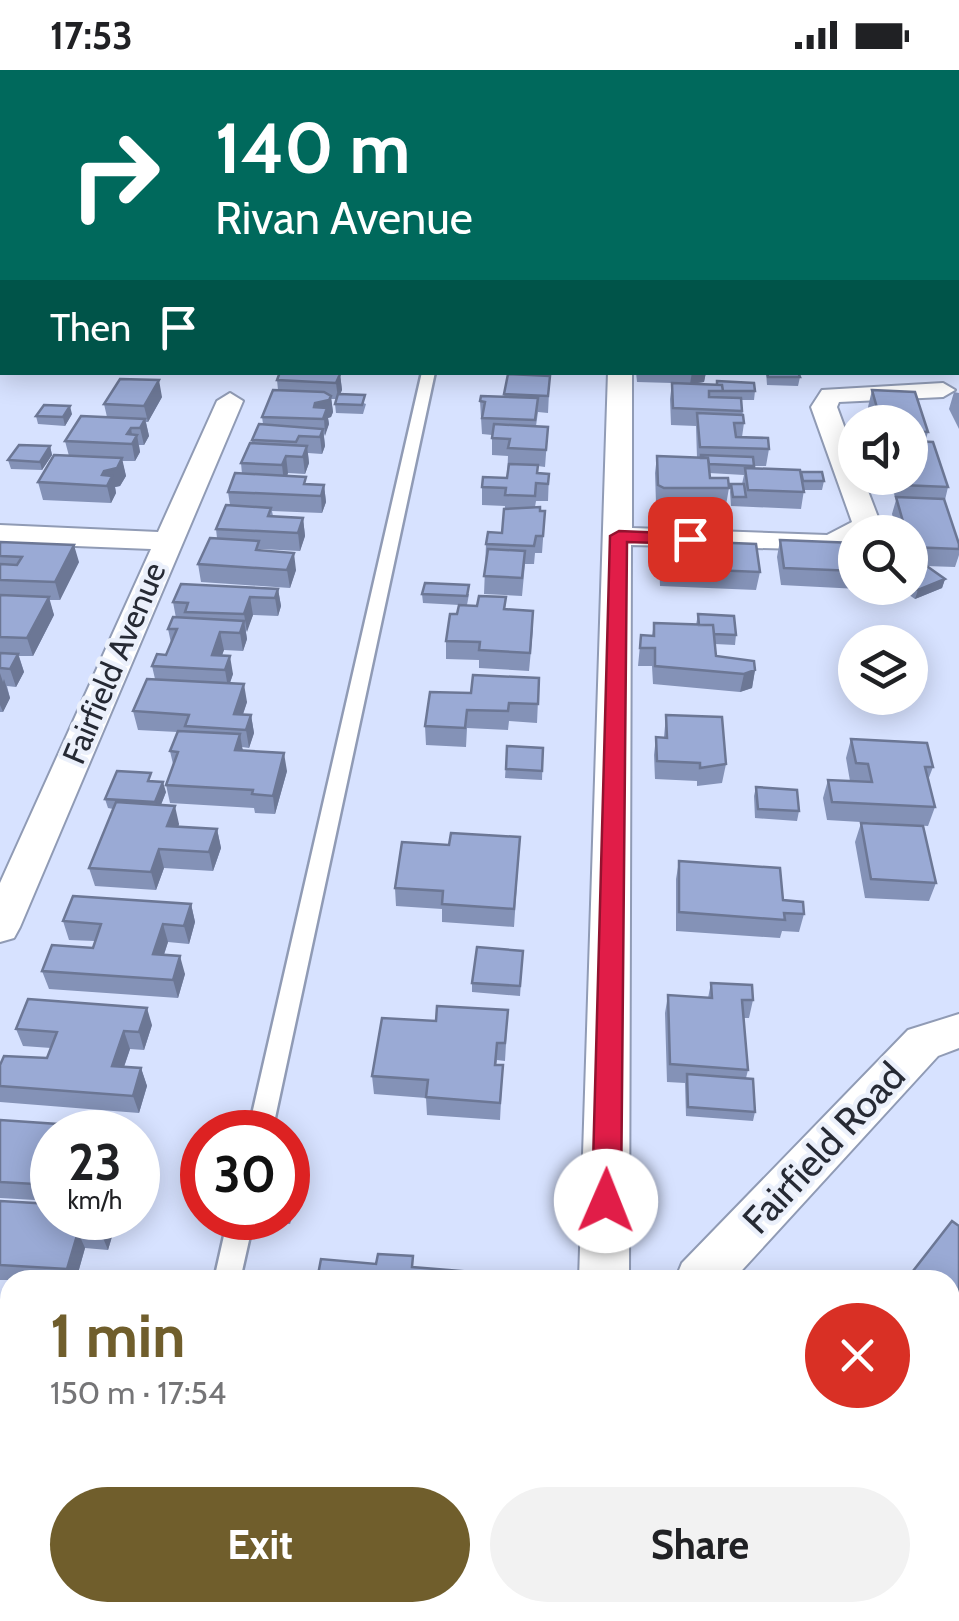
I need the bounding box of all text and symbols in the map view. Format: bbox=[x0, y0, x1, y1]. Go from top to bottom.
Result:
text: 17:53 bbox=[50, 12, 133, 59]
text: 140 m bbox=[215, 105, 410, 191]
icon: right bbox=[50, 110, 180, 240]
text: Rivan Avenue bbox=[215, 191, 473, 245]
icon: arrive bbox=[151, 300, 206, 355]
text: Then bbox=[50, 304, 131, 351]
map controls bbox=[838, 405, 928, 715]
button: sound bbox=[838, 405, 928, 495]
pin bbox=[648, 497, 733, 582]
icon: arrive bbox=[663, 512, 718, 567]
button: search bbox=[838, 515, 928, 605]
street label: Fairfield Avenue bbox=[54, 556, 173, 769]
button: layers bbox=[838, 625, 928, 715]
street label: Fairfield Road bbox=[732, 1052, 915, 1243]
speed limit sign: 30 bbox=[180, 1110, 310, 1240]
text: 23 bbox=[68, 1132, 122, 1193]
position arrow bbox=[554, 1149, 658, 1253]
text: km/h bbox=[68, 1185, 122, 1215]
text: 1 min bbox=[50, 1299, 185, 1372]
button: close bbox=[805, 1303, 910, 1408]
text: 150 m · 17:54 bbox=[50, 1373, 226, 1412]
button: Exit bbox=[50, 1487, 470, 1602]
button: Share bbox=[490, 1487, 910, 1602]

